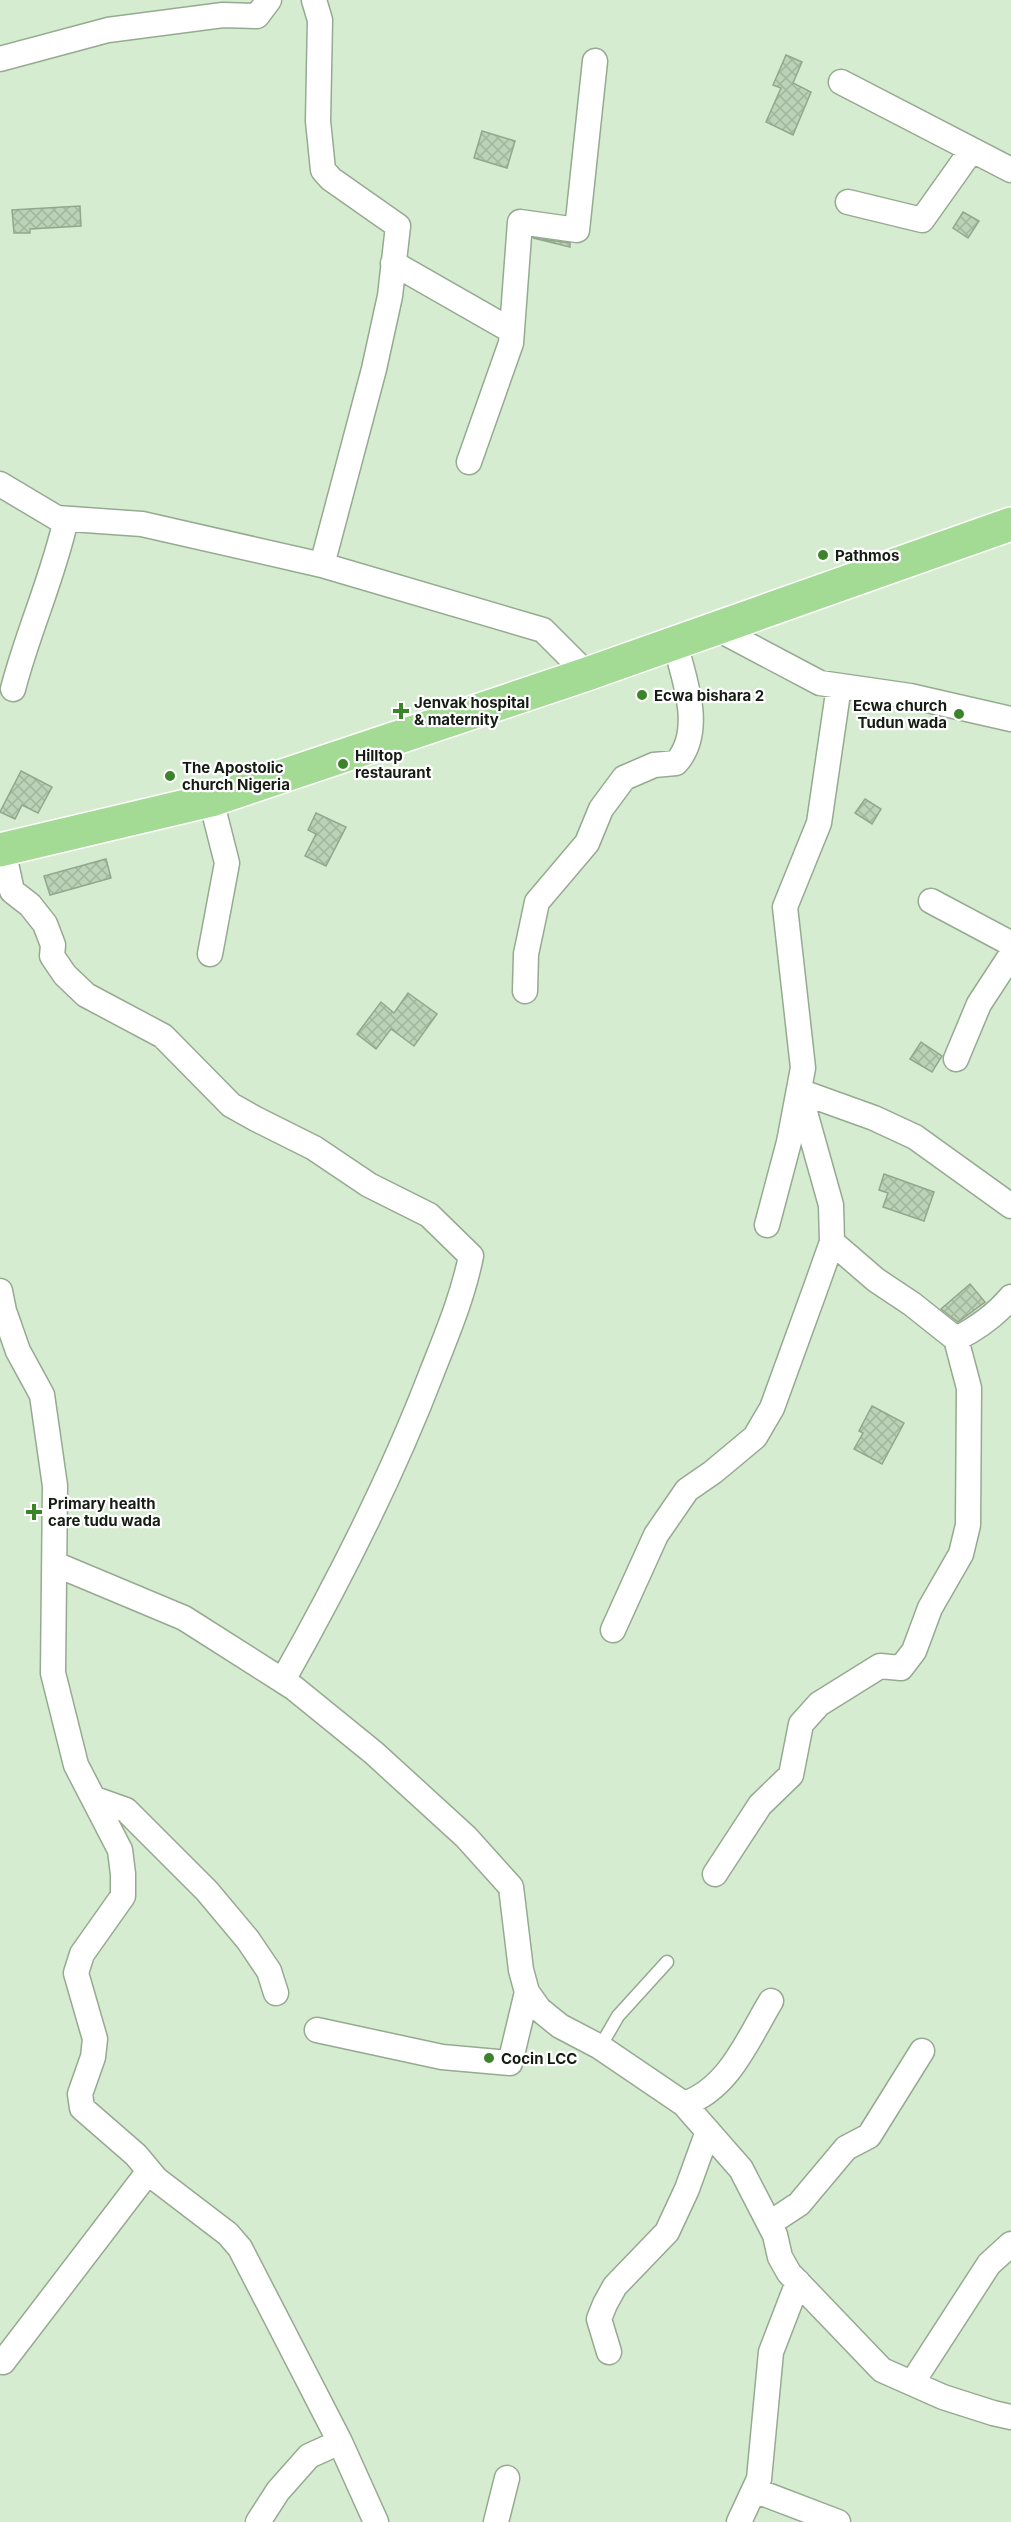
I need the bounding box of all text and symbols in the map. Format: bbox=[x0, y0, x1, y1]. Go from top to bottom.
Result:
place label: Pathmos bbox=[835, 546, 899, 565]
marker: Pathmos bbox=[816, 548, 830, 562]
place label: Ecwa bishara 2 bbox=[654, 686, 764, 705]
marker: Ecwa bishara 2 bbox=[635, 688, 649, 702]
place label: Jenvak hospital & maternity bbox=[414, 693, 529, 729]
place label: Ecwa church Tudun wada bbox=[853, 696, 947, 732]
marker: Jenvak hospital & maternity bbox=[392, 702, 410, 720]
marker: Ecwa church Tudun wada bbox=[952, 707, 966, 721]
place label: Hilltop restaurant bbox=[355, 746, 432, 782]
marker: Hilltop restaurant bbox=[336, 757, 350, 771]
place label: The Apostolic church Nigeria bbox=[182, 758, 290, 794]
marker: The Apostolic church Nigeria bbox=[163, 769, 177, 783]
place label: Primary health care tudu wada bbox=[48, 1494, 161, 1530]
marker: Primary health care tudu wada bbox=[25, 1503, 43, 1521]
place label: Cocin LCC bbox=[501, 2049, 577, 2068]
marker: Cocin LCC bbox=[482, 2051, 496, 2065]

